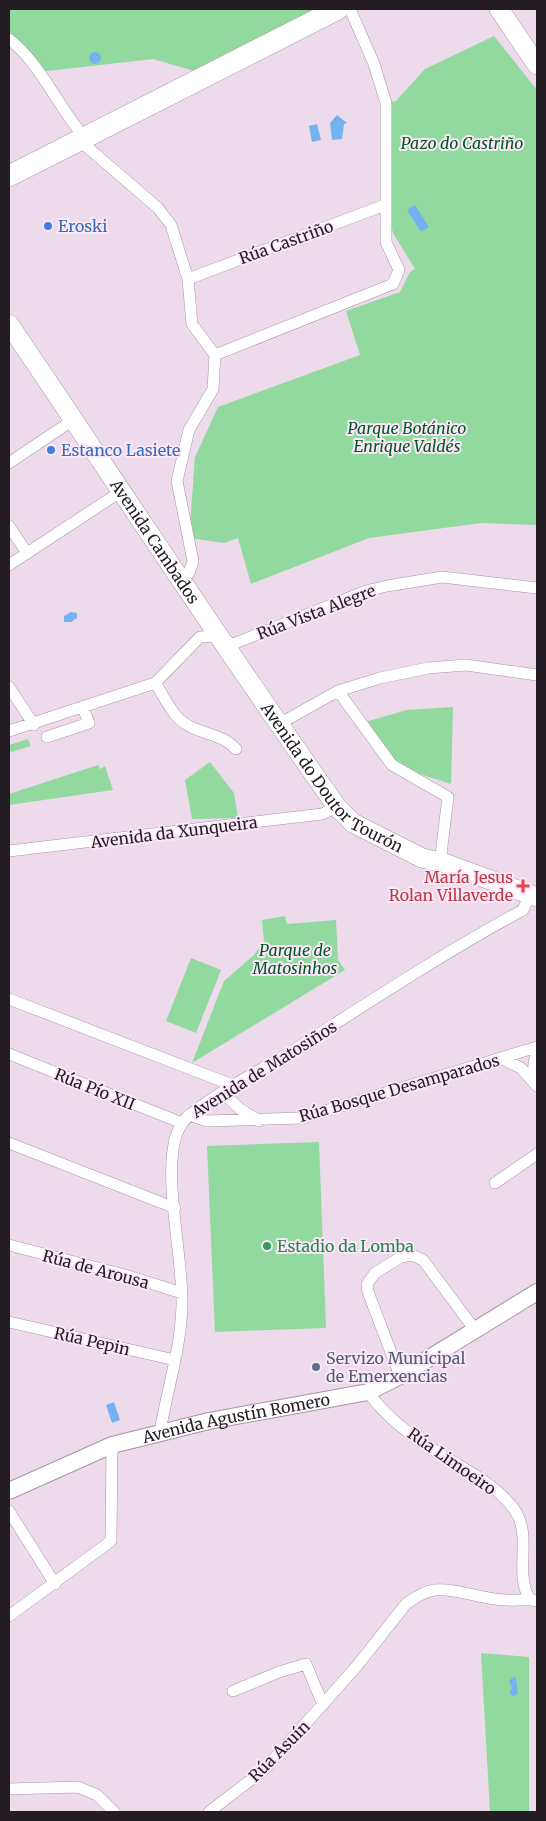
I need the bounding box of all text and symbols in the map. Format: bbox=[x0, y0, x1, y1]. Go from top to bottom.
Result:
park label: Pazo do Castriño bbox=[401, 133, 523, 153]
place label: Eroski bbox=[58, 216, 107, 236]
street label: Rúa Castriño bbox=[236, 216, 336, 268]
marker: Eroski bbox=[42, 220, 54, 232]
park label: Parque Botánico Enrique Valdés bbox=[348, 418, 466, 456]
place label: Estanco Lasiete bbox=[61, 440, 180, 460]
marker: Estanco Lasiete bbox=[45, 444, 57, 456]
street label: Avenida Cambados bbox=[106, 475, 204, 608]
street label: Rúa Vista Alegre bbox=[254, 580, 378, 644]
street label: Avenida do Doutor Tourón bbox=[256, 698, 407, 857]
street label: Avenida da Xunqueira bbox=[89, 812, 259, 852]
place label: María Jesus Rolan Villaverde bbox=[389, 867, 513, 905]
marker: María Jesus Rolan Villaverde bbox=[517, 880, 529, 892]
park label: Parque de Matosinhos bbox=[252, 940, 338, 978]
street label: Avenida de Matosiños bbox=[187, 1016, 340, 1122]
street label: Rúa Bosque Desamparados bbox=[296, 1050, 502, 1126]
street label: Rúa Pío XII bbox=[52, 1064, 138, 1114]
place label: Estadio da Lomba bbox=[277, 1236, 414, 1256]
marker: Estadio da Lomba bbox=[261, 1240, 273, 1252]
street label: Rúa de Arousa bbox=[41, 1245, 152, 1293]
street label: Rúa Pepin bbox=[52, 1323, 132, 1360]
place label: Servizo Municipal de Emerxencias bbox=[326, 1348, 466, 1386]
marker: Servizo Municipal de Emerxencias bbox=[310, 1361, 322, 1373]
street label: Avenida Agustín Romero bbox=[139, 1389, 332, 1447]
street label: Rúa Limoeiro bbox=[404, 1423, 500, 1499]
street label: Rúa Asuín bbox=[244, 1716, 314, 1786]

